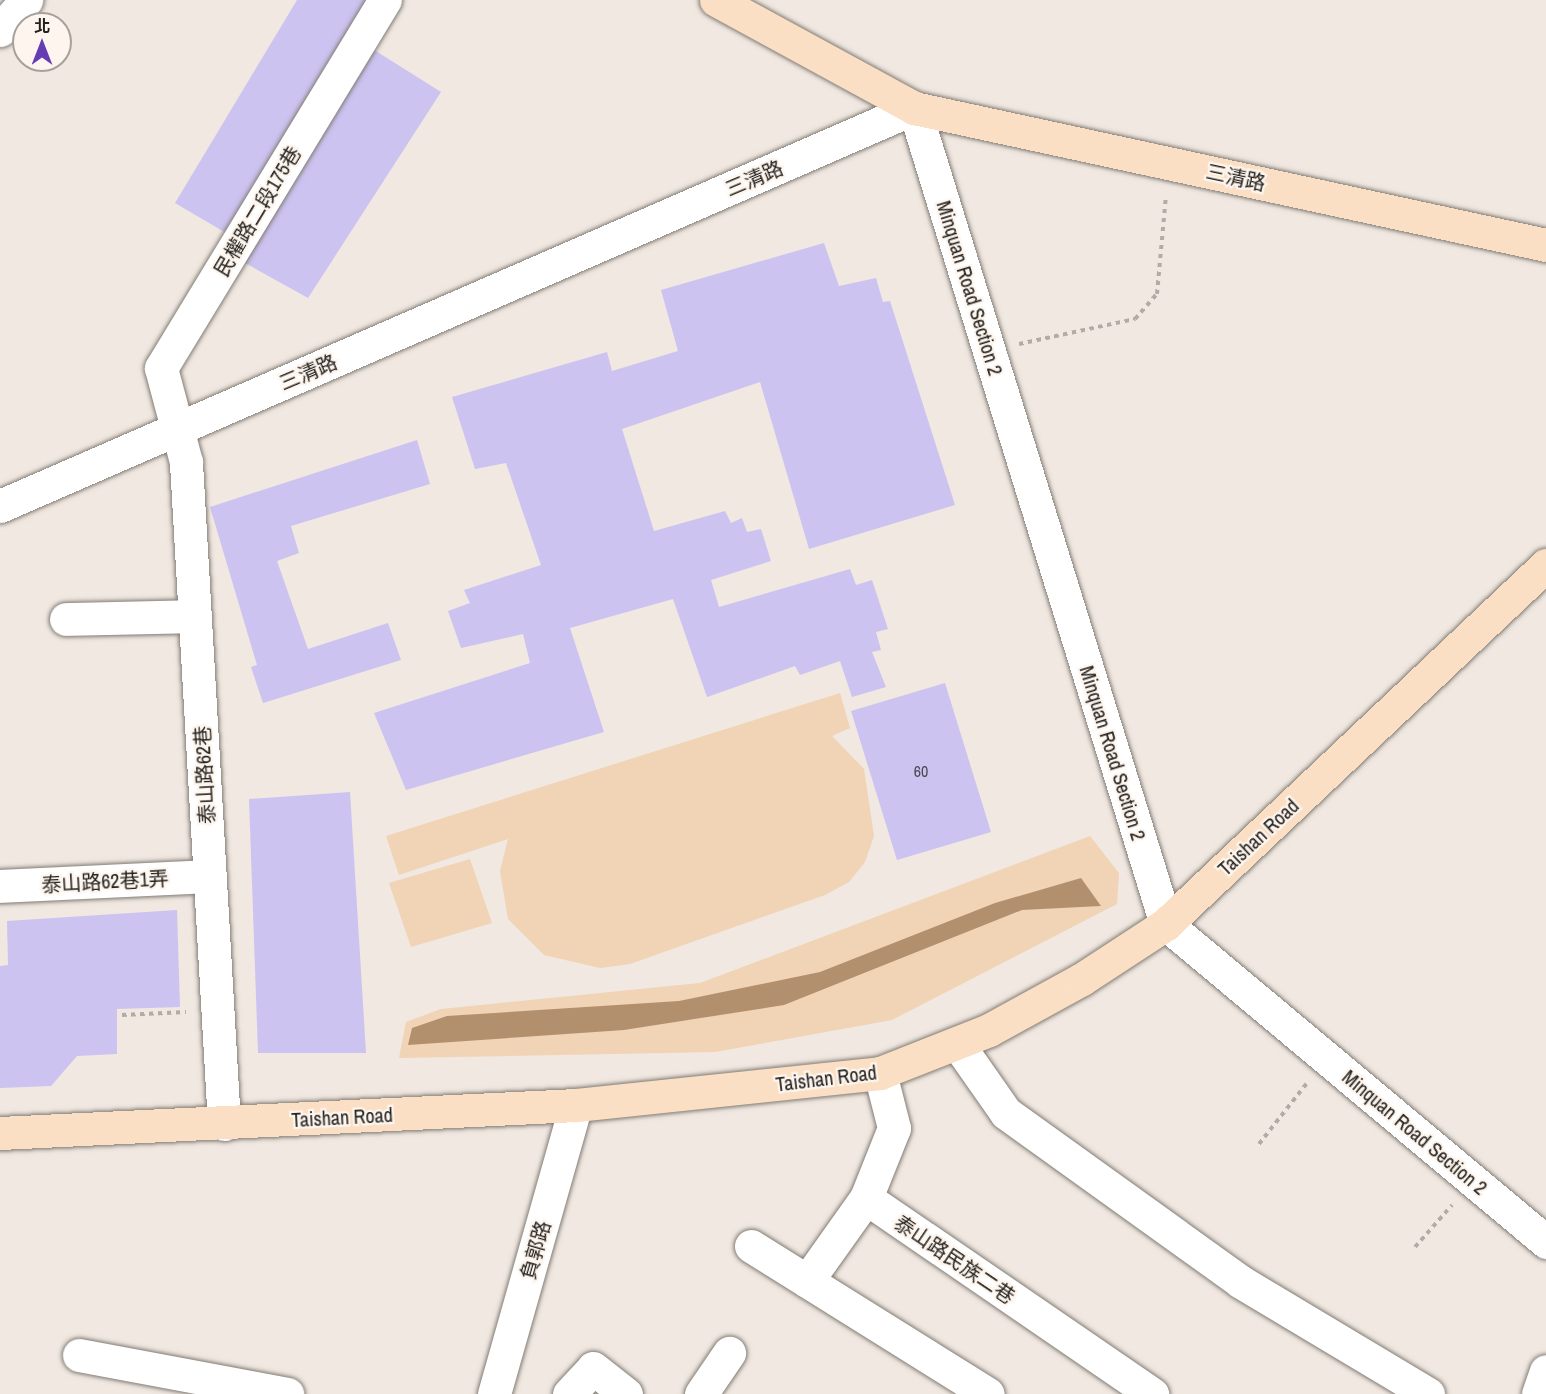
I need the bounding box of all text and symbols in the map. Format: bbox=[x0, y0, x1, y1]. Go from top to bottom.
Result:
north arrow bbox=[12, 12, 72, 72]
text: 北 bbox=[34, 15, 50, 37]
street label: 民權路二段175巷 bbox=[209, 142, 305, 280]
street label: 三清路 bbox=[722, 155, 786, 201]
street label: 三清路 bbox=[1204, 159, 1268, 195]
street label: Minquan Road Section 2 bbox=[932, 198, 1008, 378]
street label: 三清路 bbox=[276, 349, 340, 395]
street label: Minquan Road Section 2 bbox=[1075, 663, 1151, 843]
street label: 泰山路62巷 bbox=[189, 725, 219, 825]
house number: 60 bbox=[914, 761, 928, 781]
street label: Taishan Road bbox=[1213, 794, 1303, 880]
street label: 泰山路62巷1弄 bbox=[41, 866, 169, 896]
street label: Taishan Road bbox=[774, 1060, 878, 1096]
street label: Minquan Road Section 2 bbox=[1338, 1064, 1492, 1200]
street label: Taishan Road bbox=[291, 1102, 393, 1132]
street label: 泰山路民族二巷 bbox=[890, 1210, 1020, 1308]
street label: 負郭路 bbox=[515, 1218, 555, 1282]

